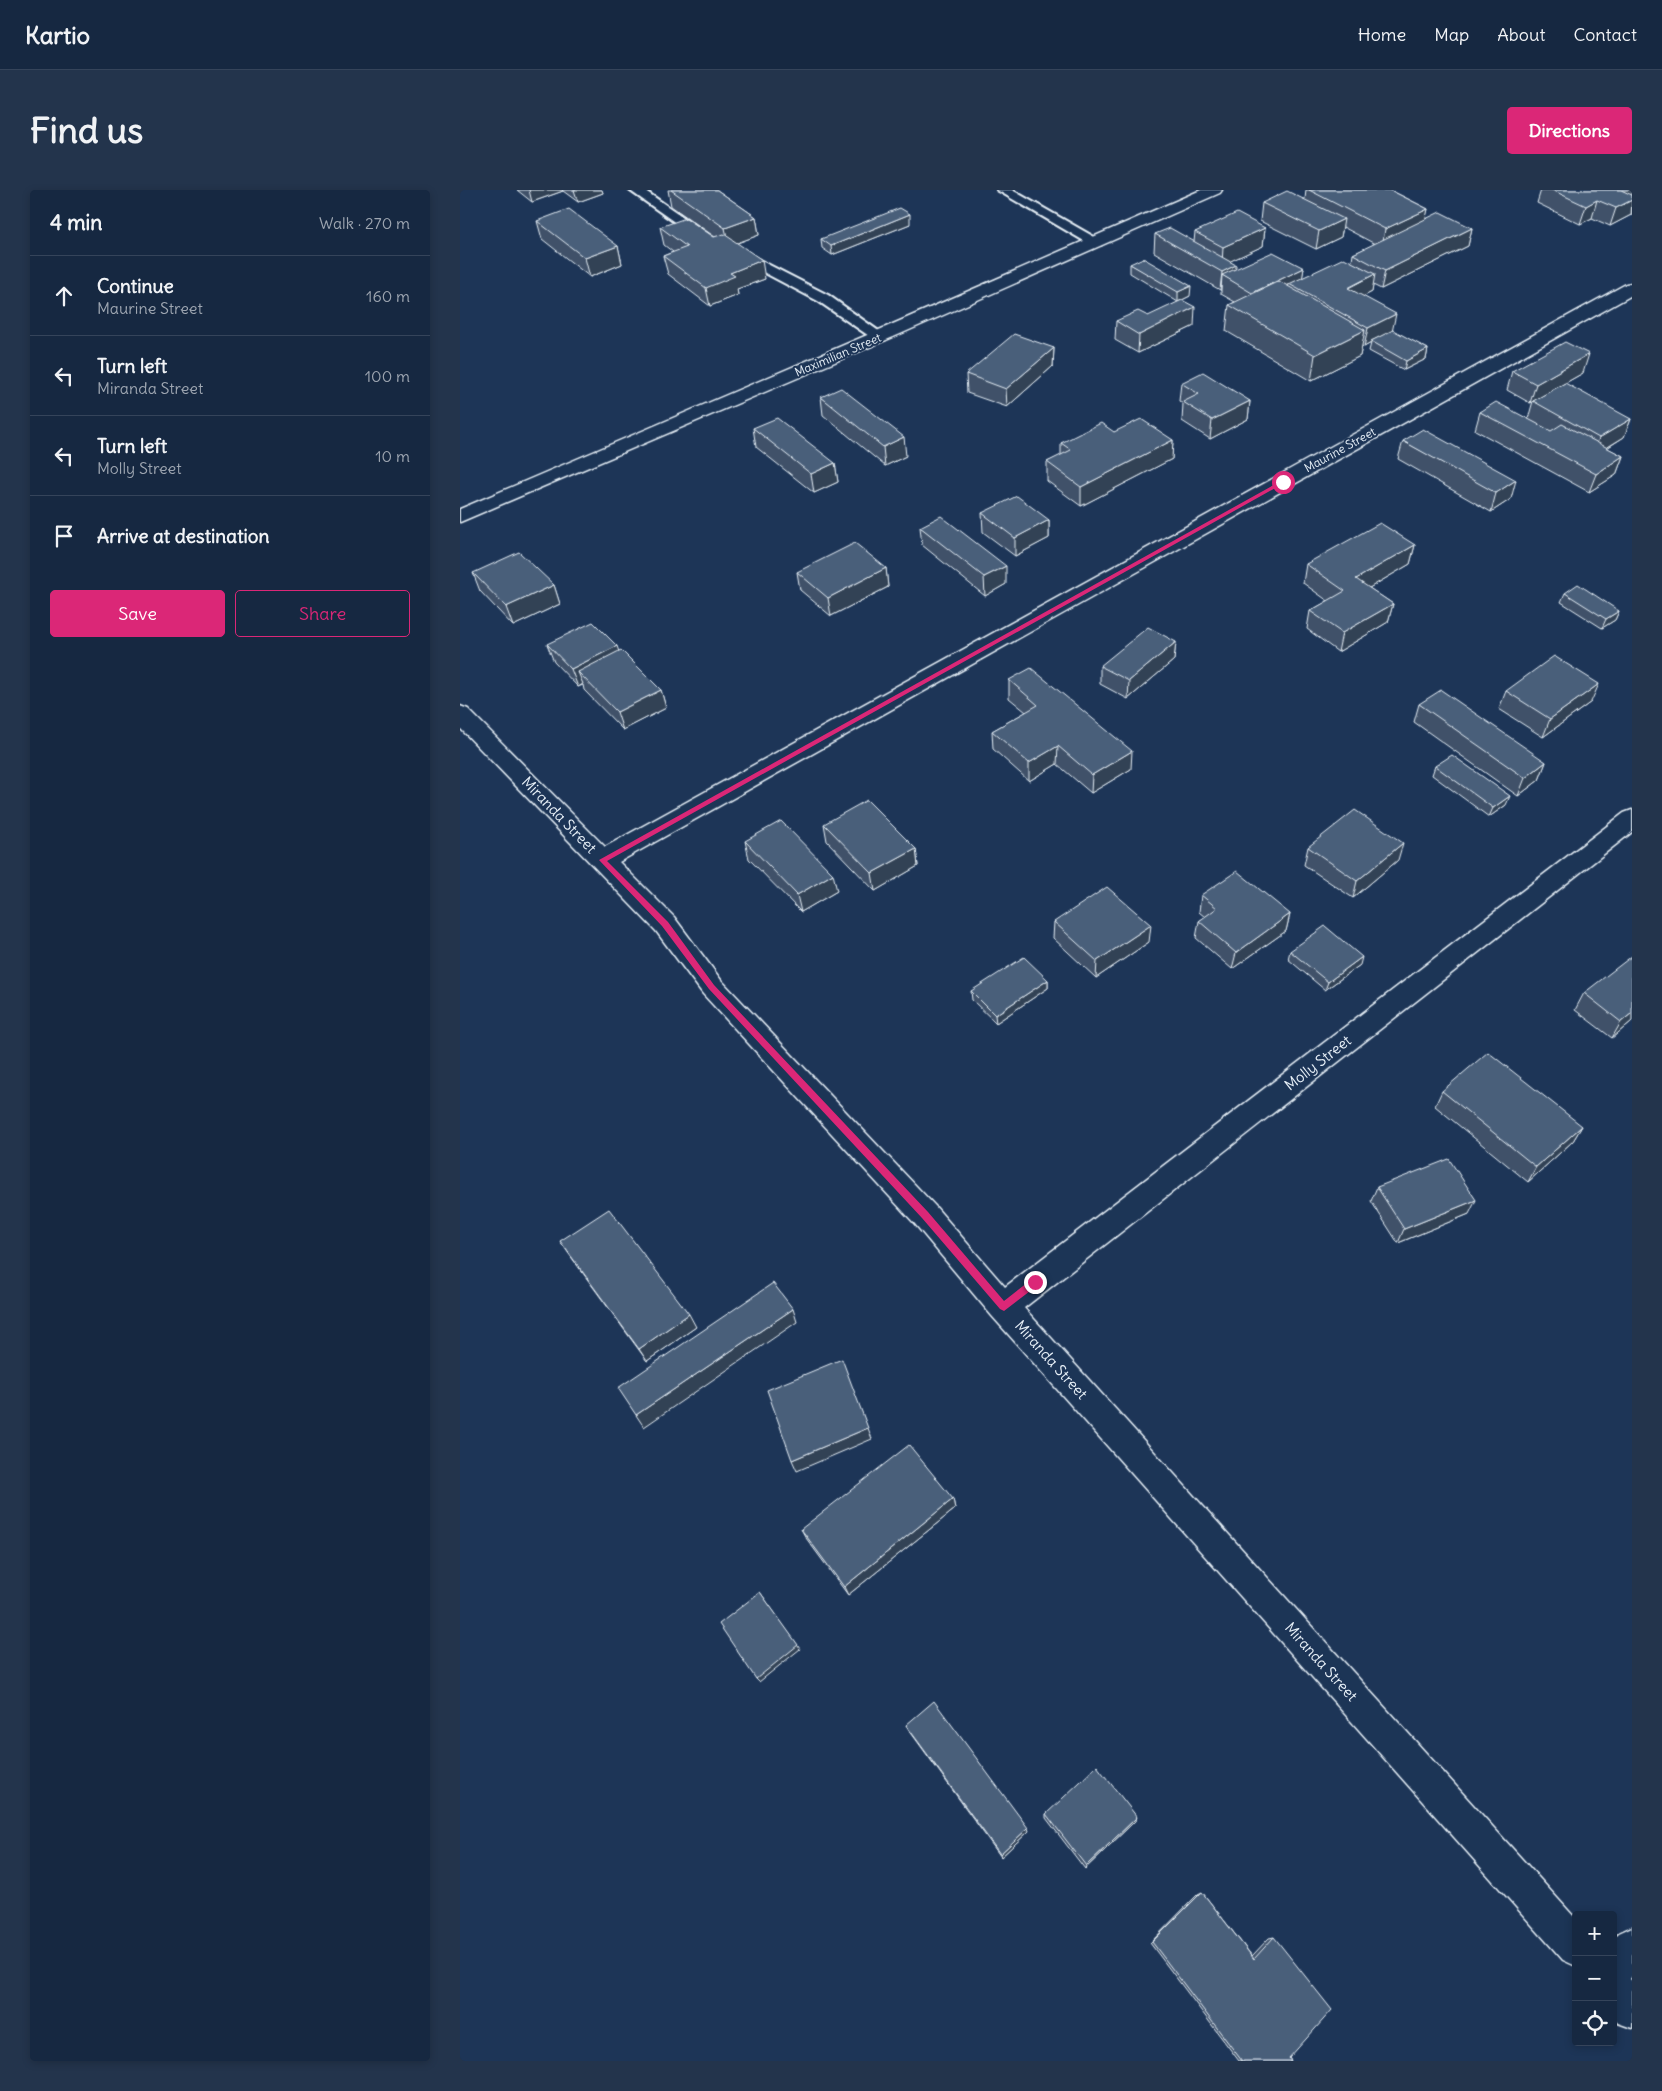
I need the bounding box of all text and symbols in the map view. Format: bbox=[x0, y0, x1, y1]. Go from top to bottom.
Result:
text: Kartio bbox=[25, 20, 90, 50]
text: Home bbox=[1358, 23, 1406, 46]
text: Map bbox=[1434, 23, 1469, 46]
text: About bbox=[1497, 23, 1545, 46]
text: Contact bbox=[1573, 23, 1637, 46]
button: Directions bbox=[1507, 107, 1632, 154]
text: Find us bbox=[30, 108, 143, 152]
text: 4 min bbox=[50, 209, 102, 236]
text: Walk · 270 m bbox=[319, 213, 410, 233]
text: Continue bbox=[97, 274, 174, 298]
icon: ahead bbox=[50, 282, 78, 310]
text: 160 m bbox=[366, 286, 410, 306]
text: Maurine Street bbox=[97, 298, 203, 318]
street label: Maximilian Street bbox=[792, 330, 883, 379]
text: Turn left bbox=[97, 354, 167, 378]
icon: left bbox=[50, 362, 78, 390]
text: 100 m bbox=[365, 366, 410, 386]
text: Miranda Street bbox=[97, 378, 203, 398]
street label: Maurine Street bbox=[1301, 424, 1378, 475]
text: Turn left bbox=[97, 434, 167, 458]
icon: left bbox=[50, 442, 78, 470]
text: 10 m bbox=[375, 446, 410, 466]
text: Molly Street bbox=[97, 458, 182, 478]
route start bbox=[1272, 471, 1295, 494]
icon: arrive bbox=[50, 522, 78, 550]
text: Arrive at destination bbox=[97, 524, 270, 548]
button: Save bbox=[50, 590, 225, 637]
button: Share bbox=[235, 590, 410, 637]
street label: Miranda Street bbox=[518, 772, 601, 857]
street label: Molly Street bbox=[1281, 1031, 1355, 1095]
route end bbox=[1024, 1271, 1047, 1294]
street label: Miranda Street bbox=[1011, 1316, 1092, 1403]
street label: Miranda Street bbox=[1281, 1618, 1362, 1705]
map controls bbox=[1572, 1911, 1617, 2046]
button: + bbox=[1572, 1911, 1617, 1956]
button: − bbox=[1572, 1956, 1617, 2001]
button: locate bbox=[1572, 2001, 1617, 2046]

